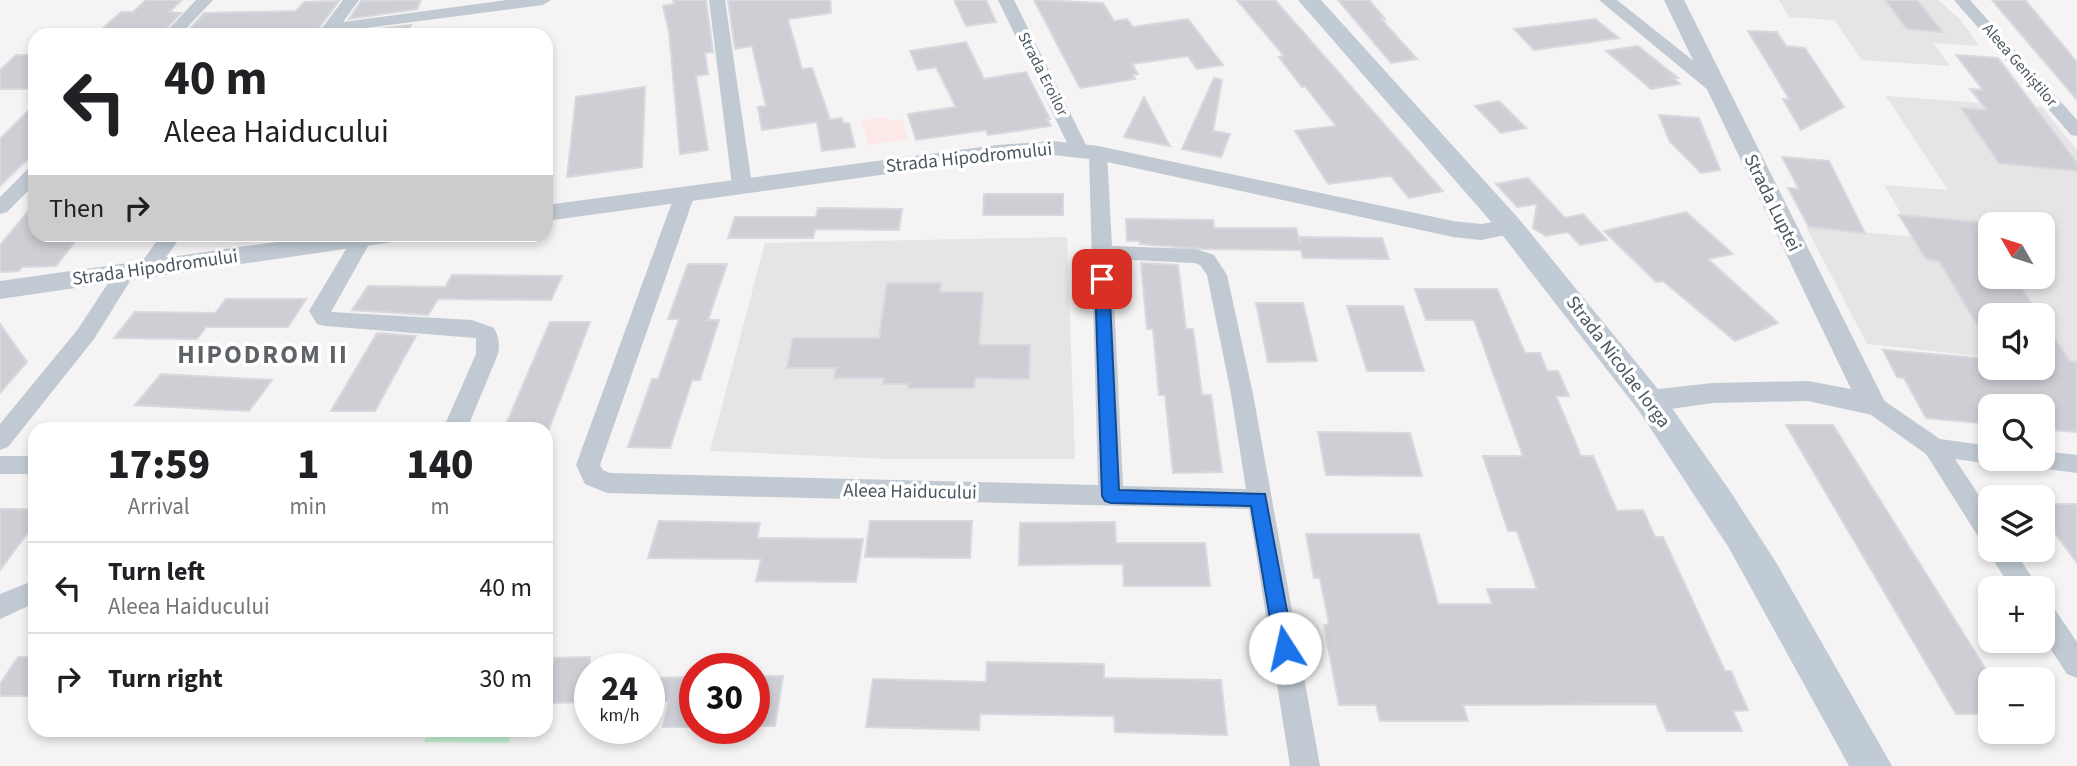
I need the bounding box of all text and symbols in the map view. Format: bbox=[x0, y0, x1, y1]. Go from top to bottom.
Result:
street label: Aleea Geniștilor bbox=[1978, 18, 2063, 112]
street label: Strada Eroilor bbox=[1012, 28, 1074, 120]
text: 40 m bbox=[164, 44, 268, 114]
icon: left bbox=[49, 56, 140, 147]
text: Aleea Haiducului bbox=[164, 109, 389, 155]
street label: Strada Hipodromului bbox=[885, 136, 1053, 180]
street label: Strada Luptei bbox=[1737, 150, 1807, 256]
icon: right bbox=[118, 189, 156, 227]
text: Then bbox=[49, 190, 104, 227]
north arrow bbox=[1978, 212, 2054, 289]
map controls bbox=[1978, 212, 2055, 744]
street label: Strada Hipodromului bbox=[71, 243, 239, 293]
pin bbox=[1072, 249, 1132, 309]
icon: arrive bbox=[1083, 260, 1121, 298]
street label: Strada Nicolae Iorga bbox=[1559, 290, 1677, 434]
button: sound bbox=[1978, 303, 2055, 380]
district label: HIPODROM II bbox=[177, 336, 349, 373]
button: search bbox=[1978, 394, 2055, 471]
text: 17:59 bbox=[107, 435, 210, 495]
text: 1 bbox=[297, 435, 319, 495]
text: 140 bbox=[406, 435, 474, 495]
street label: Aleea Haiducului bbox=[843, 477, 977, 507]
button: layers bbox=[1978, 485, 2055, 562]
text: Arrival bbox=[128, 490, 190, 523]
text: min bbox=[290, 490, 327, 523]
text: m bbox=[430, 490, 449, 523]
text: Turn left bbox=[108, 553, 205, 590]
icon: left bbox=[49, 569, 87, 607]
text: 40 m bbox=[479, 569, 532, 606]
button: + bbox=[1978, 576, 2055, 653]
text: Aleea Haiducului bbox=[108, 590, 270, 623]
position arrow bbox=[1248, 611, 1322, 685]
speed limit sign: 30 bbox=[679, 653, 770, 744]
icon: right bbox=[49, 660, 87, 698]
text: Turn right bbox=[108, 660, 223, 697]
text: 30 m bbox=[479, 660, 532, 697]
text: 24 bbox=[601, 664, 638, 714]
button: − bbox=[1978, 667, 2055, 744]
text: km/h bbox=[600, 703, 639, 728]

